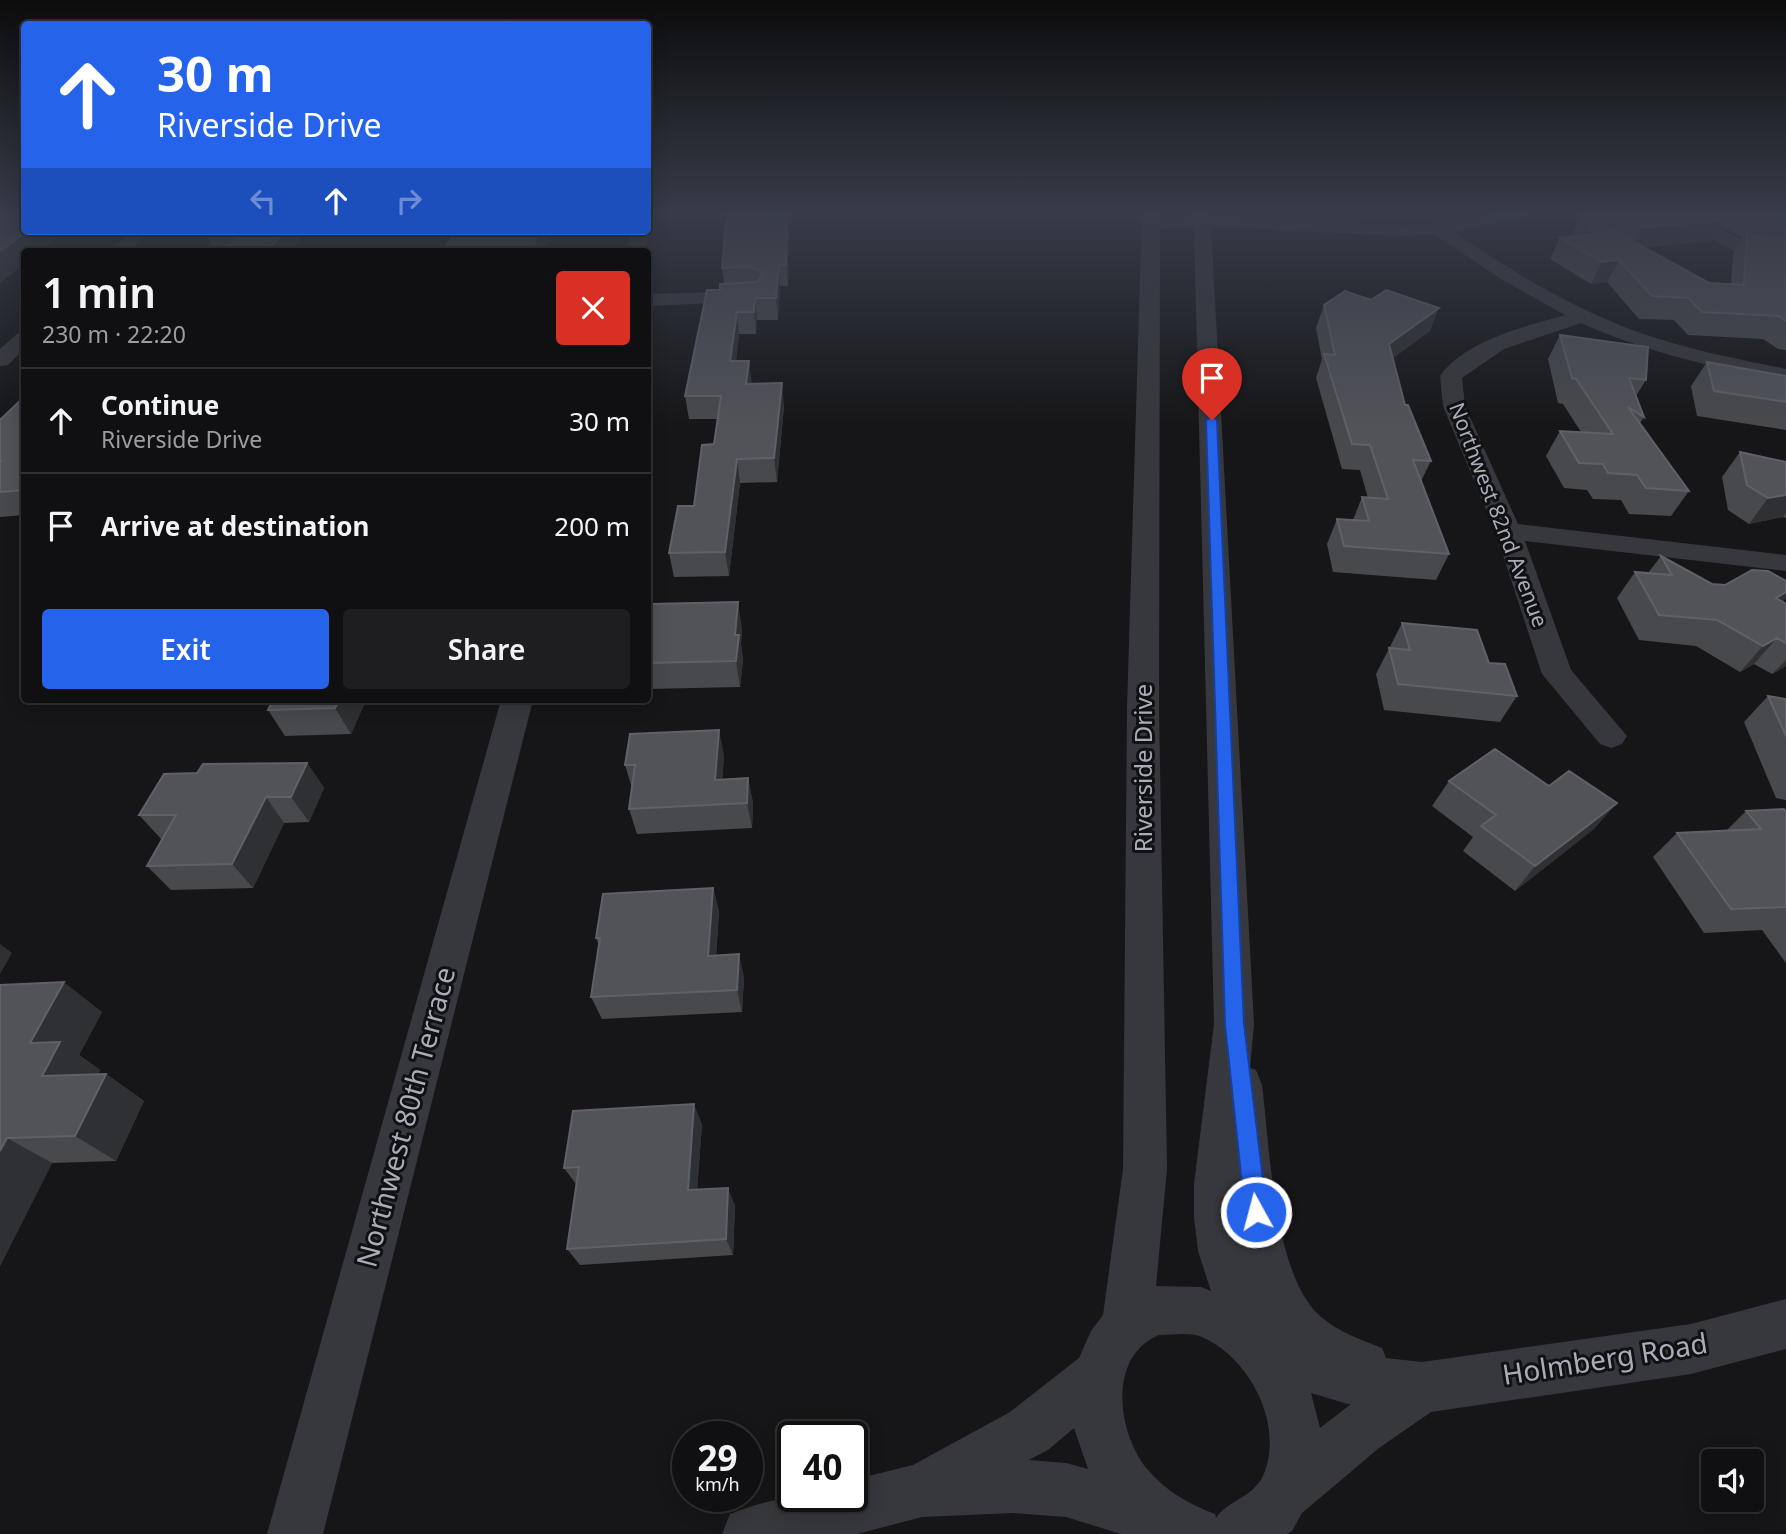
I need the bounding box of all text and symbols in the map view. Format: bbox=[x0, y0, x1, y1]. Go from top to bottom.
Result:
text: 30 m bbox=[157, 40, 274, 106]
icon: ahead bbox=[42, 49, 133, 140]
text: Riverside Drive bbox=[157, 103, 381, 146]
icon: left bbox=[244, 182, 282, 220]
icon: ahead bbox=[317, 182, 355, 220]
icon: right bbox=[390, 182, 428, 220]
text: 1 min bbox=[42, 263, 156, 320]
button: close bbox=[556, 271, 630, 345]
text: 230 m · 22:20 bbox=[42, 318, 186, 350]
pin bbox=[1182, 348, 1242, 420]
icon: arrive bbox=[1193, 359, 1231, 397]
text: Continue bbox=[101, 387, 219, 423]
street label: Northwest 82nd Avenue bbox=[1443, 398, 1555, 631]
icon: ahead bbox=[42, 402, 80, 440]
text: 30 m bbox=[569, 403, 630, 439]
text: Riverside Drive bbox=[101, 423, 262, 455]
icon: arrive bbox=[42, 507, 80, 545]
text: Arrive at destination bbox=[101, 508, 370, 544]
text: 200 m bbox=[554, 508, 630, 544]
button: Exit bbox=[42, 609, 329, 689]
button: Share bbox=[343, 609, 630, 689]
street label: Riverside Drive bbox=[1126, 684, 1159, 852]
street label: Northwest 80th Terrace bbox=[347, 962, 463, 1271]
position arrow bbox=[1219, 1175, 1293, 1249]
street label: Holmberg Road bbox=[1500, 1323, 1710, 1393]
speed limit sign: 40 bbox=[777, 1421, 868, 1512]
text: 29 bbox=[697, 1434, 738, 1481]
map controls bbox=[1701, 1449, 1764, 1512]
button: sound bbox=[1701, 1449, 1764, 1512]
text: km/h bbox=[695, 1472, 740, 1496]

